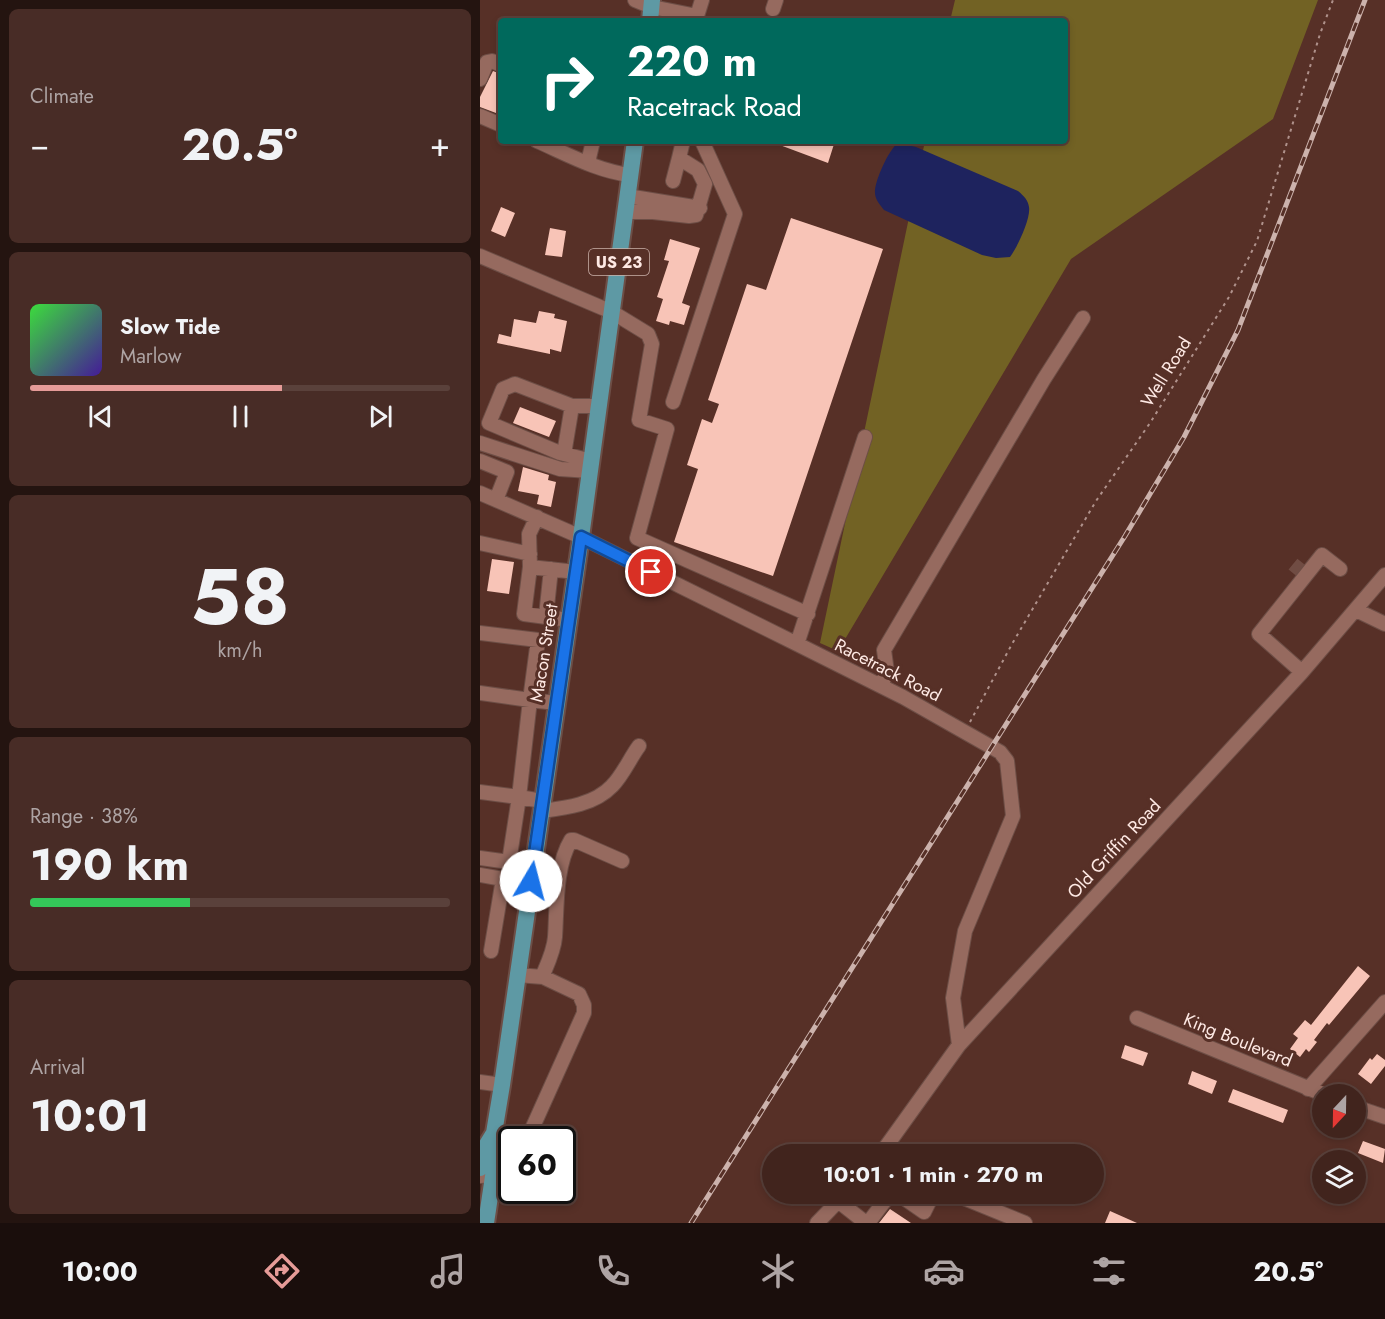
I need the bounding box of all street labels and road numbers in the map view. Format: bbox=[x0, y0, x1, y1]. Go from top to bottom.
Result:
road number: US 23 bbox=[589, 249, 649, 275]
street label: Well Road bbox=[1134, 332, 1198, 412]
street label: Macon Street bbox=[523, 601, 565, 704]
street label: Racetrack Road bbox=[830, 632, 946, 708]
street label: Old Griffin Road bbox=[1061, 794, 1167, 904]
street label: King Boulevard bbox=[1180, 1006, 1296, 1074]

